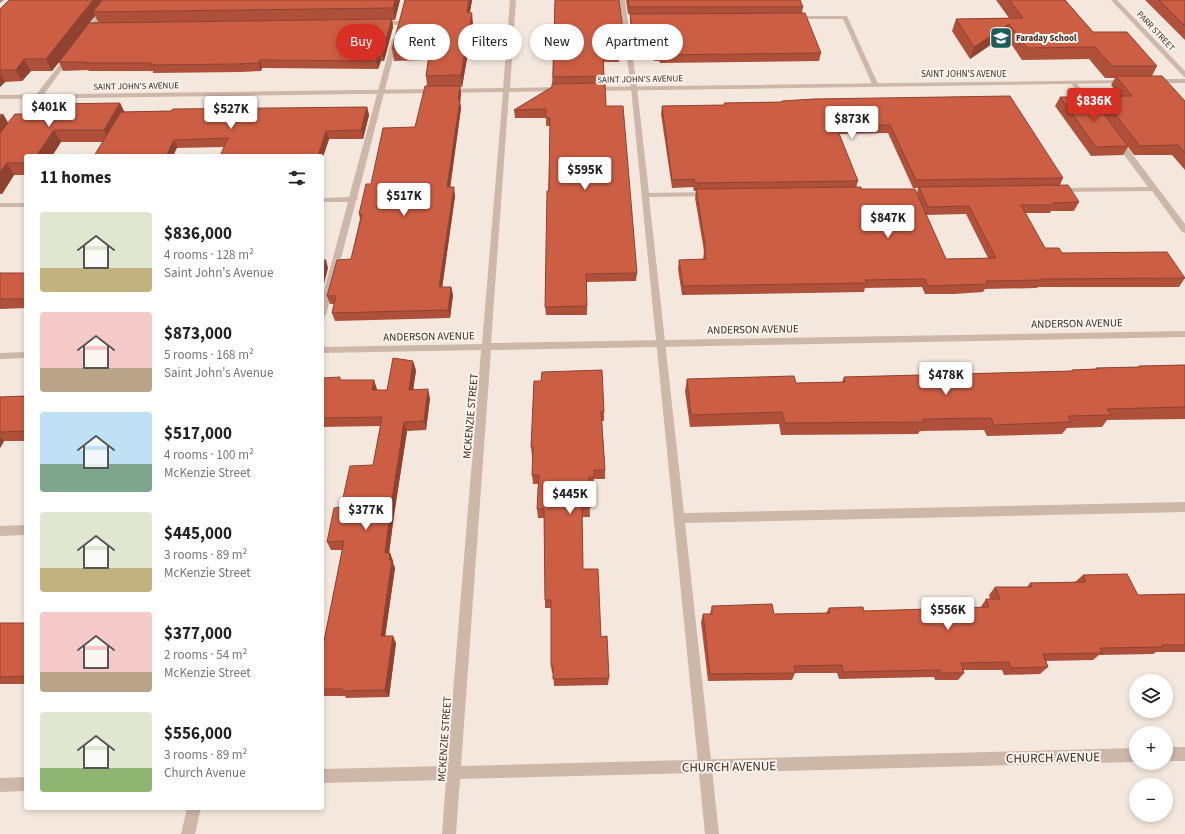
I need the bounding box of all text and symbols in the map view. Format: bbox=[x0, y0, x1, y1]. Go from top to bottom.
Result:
street label: PARR STREET bbox=[1134, 8, 1178, 54]
chip: Buy bbox=[336, 24, 386, 60]
chip: Rent bbox=[394, 24, 450, 60]
chip: Filters bbox=[458, 24, 522, 60]
chip: New bbox=[530, 24, 584, 60]
chip: Apartment bbox=[592, 24, 683, 60]
school or university icon: Faraday School bbox=[988, 25, 1014, 51]
place label: Faraday School bbox=[1016, 32, 1077, 45]
street label: SAINT JOHN'S AVENUE bbox=[921, 68, 1007, 81]
street label: SAINT JOHN'S AVENUE bbox=[597, 72, 683, 87]
street label: SAINT JOHN'S AVENUE bbox=[93, 79, 179, 94]
pin: $836K bbox=[1066, 88, 1122, 122]
text: $836K bbox=[1076, 92, 1112, 110]
pin: $401K bbox=[21, 94, 77, 128]
pin: $527K bbox=[203, 96, 259, 130]
text: $401K bbox=[31, 98, 67, 116]
text: $527K bbox=[213, 100, 249, 118]
pin: $873K bbox=[824, 106, 880, 140]
text: $873K bbox=[834, 110, 870, 128]
pin: $595K bbox=[557, 157, 613, 191]
text: $595K bbox=[567, 161, 603, 179]
text: 11 homes bbox=[40, 166, 111, 190]
icon: filters bbox=[286, 167, 308, 189]
pin: $517K bbox=[376, 183, 432, 217]
text: $517K bbox=[386, 187, 422, 205]
pin: $847K bbox=[860, 205, 916, 239]
text: $847K bbox=[870, 209, 906, 227]
text: $836,000 bbox=[164, 222, 232, 246]
icon: home bbox=[72, 228, 120, 276]
text: 4 rooms · 128 m² bbox=[164, 246, 254, 264]
text: Saint John's Avenue bbox=[164, 264, 273, 282]
street label: ANDERSON AVENUE bbox=[1031, 315, 1123, 332]
street label: ANDERSON AVENUE bbox=[707, 321, 799, 338]
text: $873,000 bbox=[164, 322, 232, 346]
icon: home bbox=[72, 328, 120, 376]
street label: ANDERSON AVENUE bbox=[383, 328, 475, 345]
text: 5 rooms · 168 m² bbox=[164, 346, 254, 364]
pin: $478K bbox=[918, 362, 974, 396]
text: Saint John's Avenue bbox=[164, 364, 273, 382]
text: $478K bbox=[928, 366, 964, 384]
street label: MCKENZIE STREET bbox=[459, 373, 482, 459]
text: $517,000 bbox=[164, 422, 232, 446]
icon: home bbox=[72, 428, 120, 476]
text: 4 rooms · 100 m² bbox=[164, 446, 254, 464]
text: McKenzie Street bbox=[164, 464, 251, 482]
pin: $445K bbox=[542, 481, 598, 515]
text: $445K bbox=[552, 485, 588, 503]
pin: $377K bbox=[338, 497, 394, 531]
text: $377K bbox=[348, 501, 384, 519]
text: $445,000 bbox=[164, 522, 232, 546]
icon: home bbox=[72, 528, 120, 576]
text: 3 rooms · 89 m² bbox=[164, 546, 247, 564]
text: McKenzie Street bbox=[164, 564, 251, 582]
pin: $556K bbox=[920, 597, 976, 631]
text: $556K bbox=[930, 601, 966, 619]
text: $377,000 bbox=[164, 622, 232, 646]
icon: home bbox=[72, 628, 120, 676]
text: 2 rooms · 54 m² bbox=[164, 646, 247, 664]
text: McKenzie Street bbox=[164, 664, 251, 682]
map controls bbox=[1129, 674, 1173, 822]
button: layers bbox=[1129, 674, 1173, 718]
street label: MCKENZIE STREET bbox=[434, 696, 455, 782]
text: $556,000 bbox=[164, 722, 232, 746]
button: + bbox=[1129, 726, 1173, 770]
icon: home bbox=[72, 728, 120, 776]
text: 3 rooms · 89 m² bbox=[164, 746, 247, 764]
street label: CHURCH AVENUE bbox=[1006, 748, 1100, 768]
street label: CHURCH AVENUE bbox=[682, 757, 776, 777]
text: Church Avenue bbox=[164, 764, 246, 782]
button: − bbox=[1129, 778, 1173, 822]

